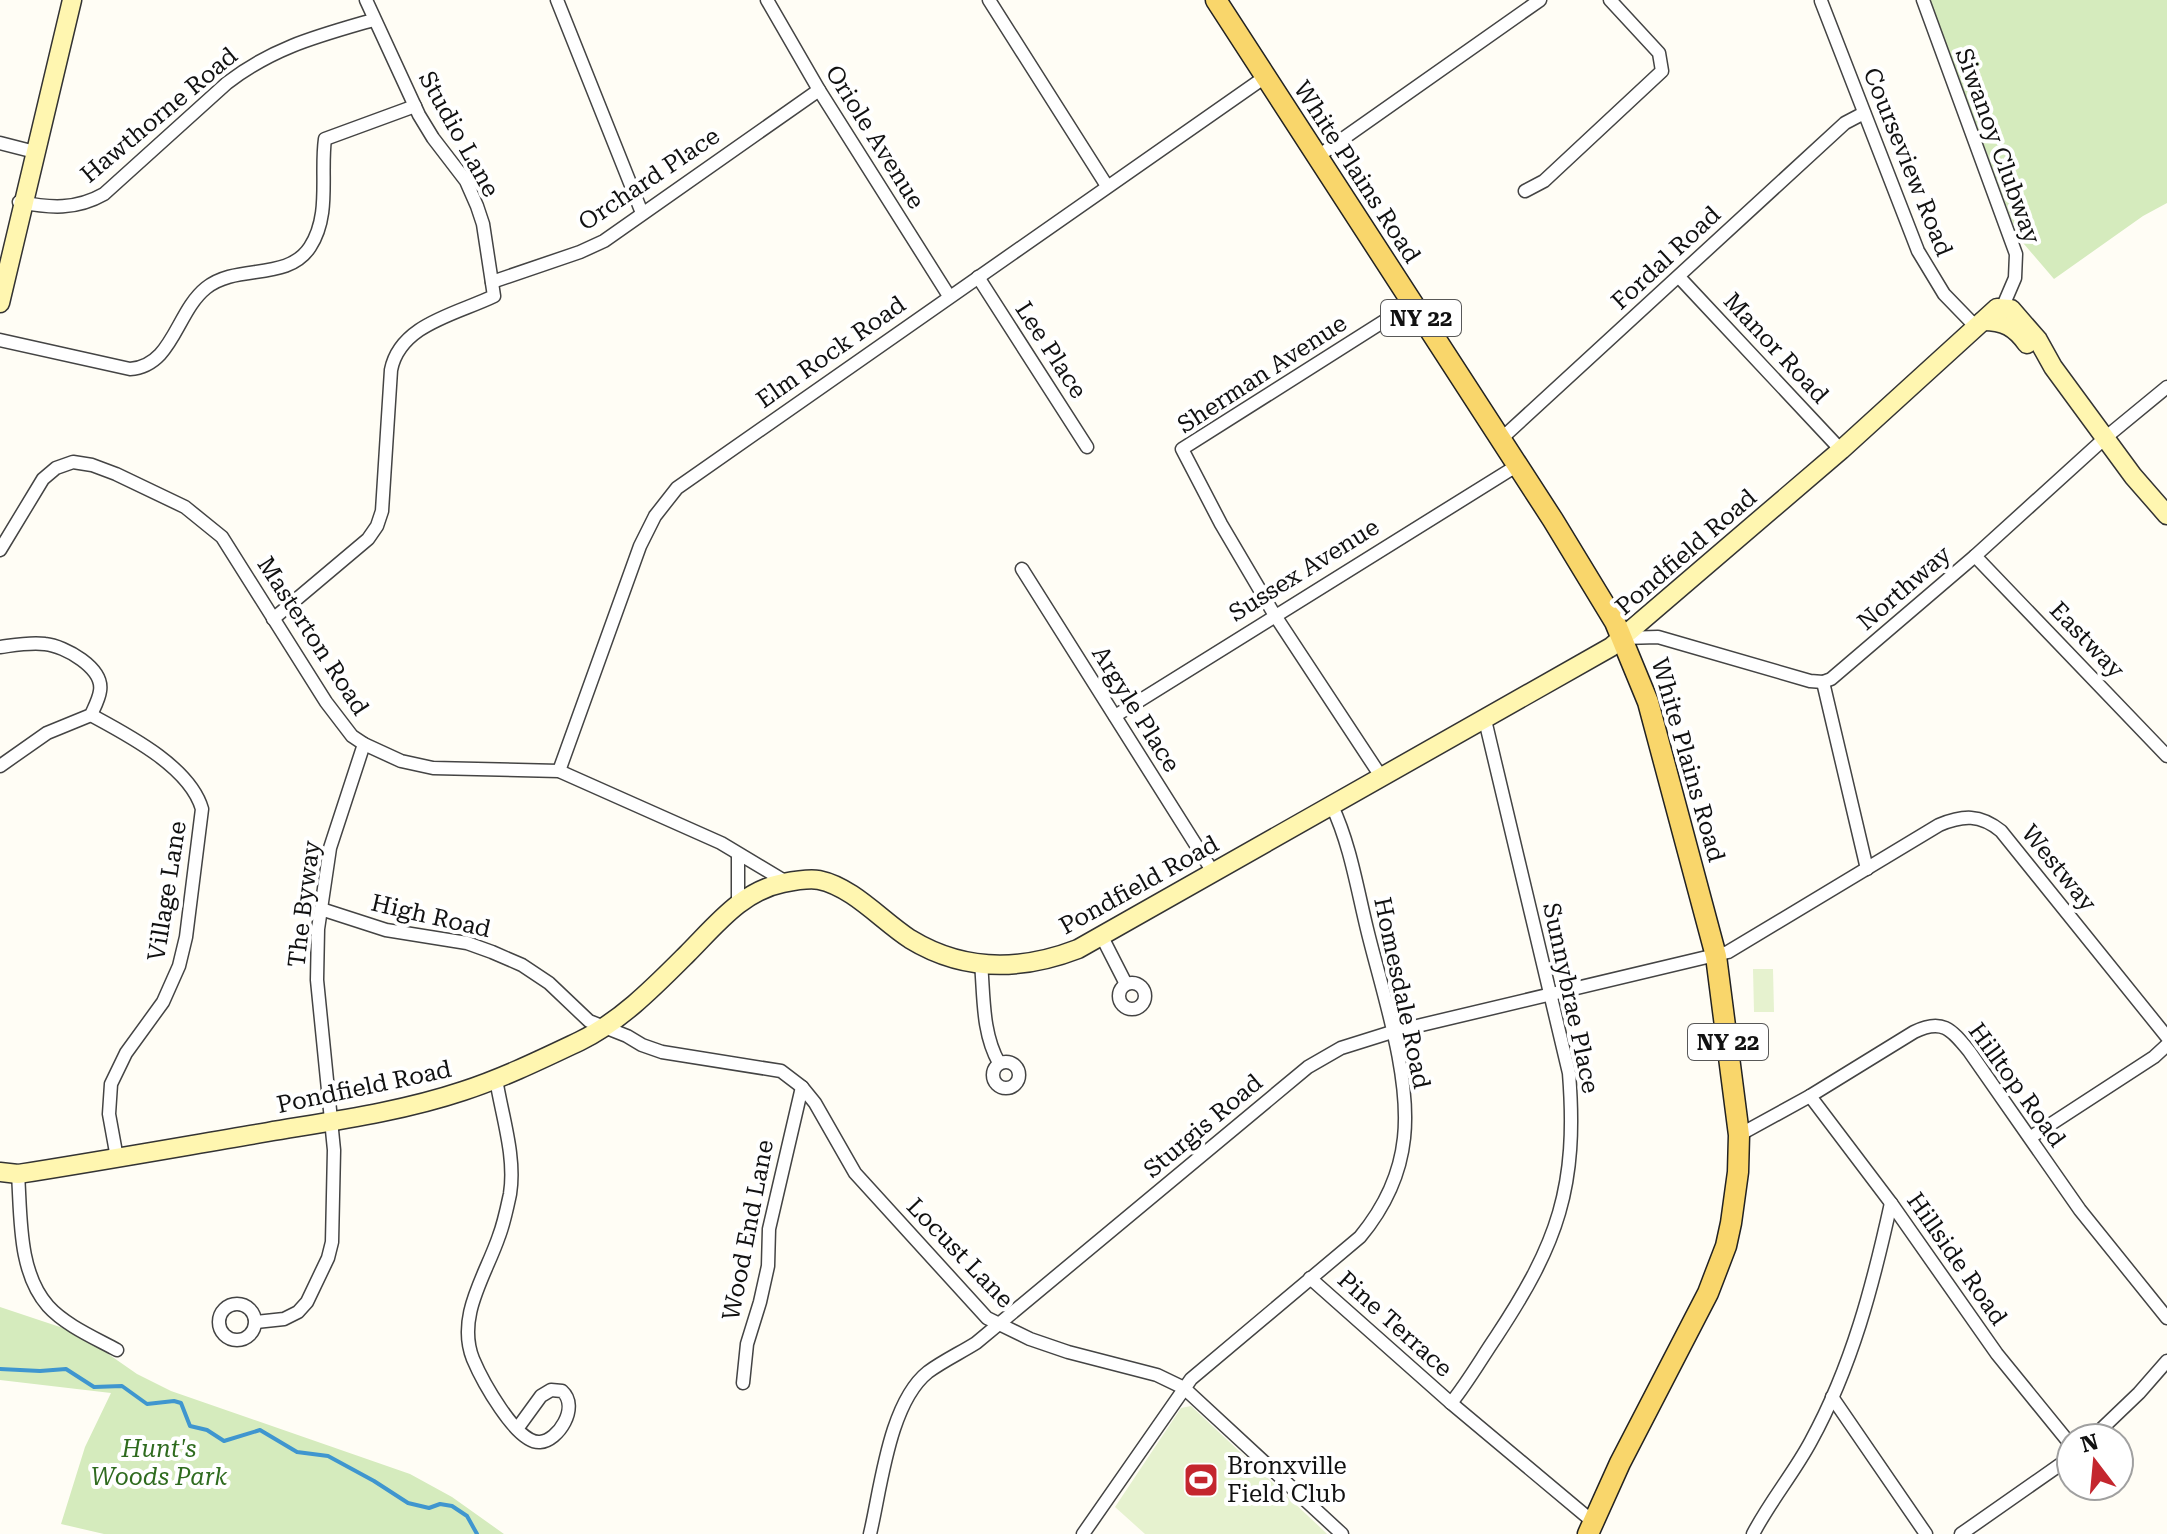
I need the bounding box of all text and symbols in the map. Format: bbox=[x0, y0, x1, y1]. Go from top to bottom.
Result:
street label: Hawthorne Road bbox=[75, 41, 243, 189]
street label: Siwanoy Clubway bbox=[1950, 45, 2047, 248]
street label: Oriole Avenue bbox=[820, 60, 930, 214]
street label: Courseview Road bbox=[1857, 64, 1959, 260]
street label: Studio Lane bbox=[413, 66, 505, 202]
street label: White Plains Road bbox=[1288, 76, 1426, 268]
street label: Orchard Place bbox=[573, 122, 725, 236]
street label: Fordal Road bbox=[1606, 201, 1726, 315]
street label: Manor Road bbox=[1718, 287, 1834, 409]
street label: Elm Rock Road bbox=[751, 290, 911, 414]
street label: Lee Place bbox=[1009, 296, 1093, 404]
road number: NY 22 bbox=[1381, 300, 1461, 336]
street label: Sherman Avenue bbox=[1172, 309, 1352, 439]
street label: Pondfield Road bbox=[1610, 483, 1762, 621]
street label: Sussex Avenue bbox=[1224, 513, 1384, 627]
street label: Northway bbox=[1852, 539, 1957, 636]
street label: Masterton Road bbox=[251, 552, 375, 720]
street label: Eastway bbox=[2044, 596, 2131, 685]
street label: Argyle Place bbox=[1086, 641, 1186, 777]
street label: White Plains Road bbox=[1645, 655, 1731, 865]
street label: Village Lane bbox=[142, 819, 192, 963]
street label: Westway bbox=[2016, 819, 2103, 918]
street label: Pondfield Road bbox=[1055, 830, 1223, 940]
street label: The Byway bbox=[282, 838, 326, 969]
street label: High Road bbox=[368, 889, 494, 943]
street label: Homesdale Road bbox=[1368, 895, 1436, 1091]
street label: Sunnybrae Place bbox=[1537, 900, 1605, 1096]
street label: Hilltop Road bbox=[1963, 1017, 2071, 1153]
road number: NY 22 bbox=[1688, 1024, 1768, 1060]
street label: Pondfield Road bbox=[274, 1055, 454, 1119]
street label: Sturgis Road bbox=[1138, 1068, 1268, 1184]
street label: Wood End Lane bbox=[717, 1137, 779, 1323]
street label: Hillside Road bbox=[1901, 1187, 2013, 1331]
street label: Locust Lane bbox=[901, 1192, 1019, 1314]
street label: Pine Terrace bbox=[1332, 1265, 1458, 1383]
north arrow bbox=[2055, 1422, 2135, 1502]
text: N bbox=[2078, 1429, 2101, 1458]
park label: Hunt's Woods Park bbox=[91, 1435, 227, 1491]
place label: Bronxville Field Club bbox=[1227, 1452, 1347, 1508]
sports icon: Bronxville Field Club bbox=[1182, 1461, 1220, 1499]

